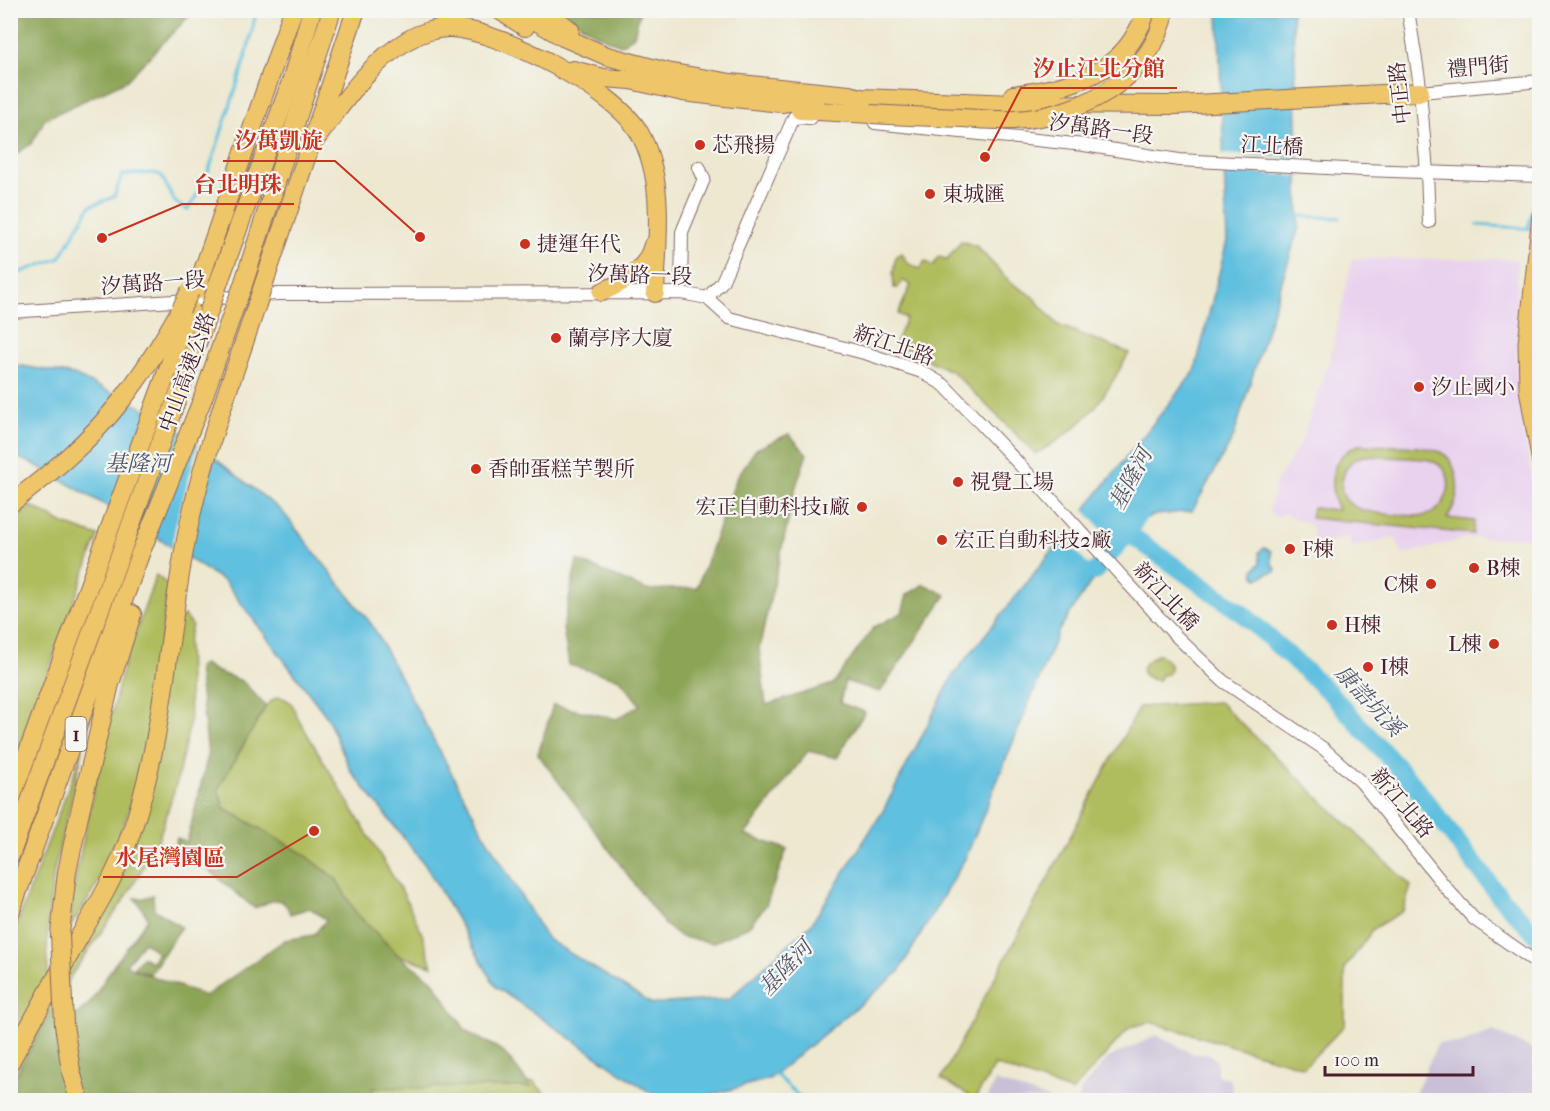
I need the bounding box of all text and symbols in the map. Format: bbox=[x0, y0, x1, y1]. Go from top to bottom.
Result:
callout: 汐止江北分館 bbox=[1021, 48, 1177, 88]
street label: 禮門街 bbox=[1446, 52, 1510, 82]
text: 汐止江北分館 bbox=[1033, 56, 1165, 82]
street label: 中正路 bbox=[1385, 60, 1415, 126]
street label: 汐萬路一段 bbox=[1047, 110, 1155, 148]
callout: 汐萬凱旋 bbox=[223, 121, 335, 161]
text: 汐萬凱旋 bbox=[235, 128, 323, 154]
street label: 江北橋 bbox=[1240, 132, 1304, 160]
place label: 芯飛揚 bbox=[712, 133, 775, 157]
marker: 芯飛揚 bbox=[693, 138, 707, 152]
callout: 台北明珠 bbox=[182, 164, 294, 204]
text: 台北明珠 bbox=[194, 172, 282, 198]
place label: 東城匯 bbox=[942, 182, 1005, 206]
marker: 東城匯 bbox=[923, 187, 937, 201]
place label: 捷運年代 bbox=[537, 232, 621, 256]
marker: 捷運年代 bbox=[518, 237, 532, 251]
street label: 汐萬路一段 bbox=[587, 261, 693, 289]
street label: 汐萬路一段 bbox=[100, 267, 206, 299]
street label: 中山高速公路 bbox=[154, 309, 220, 435]
street label: 新江北路 bbox=[850, 320, 938, 370]
place label: 蘭亭序大廈 bbox=[568, 326, 673, 350]
marker: 蘭亭序大廈 bbox=[549, 331, 563, 345]
place label: 汐止國小 bbox=[1431, 375, 1515, 399]
marker: 汐止國小 bbox=[1412, 380, 1426, 394]
water label: 基隆河 bbox=[1104, 440, 1160, 514]
water label: 基隆河 bbox=[105, 451, 175, 477]
place label: 香帥蛋糕芋製所 bbox=[488, 457, 635, 481]
marker: 香帥蛋糕芋製所 bbox=[469, 462, 483, 476]
place label: 視覺工場 bbox=[970, 470, 1054, 494]
marker: 視覺工場 bbox=[951, 475, 965, 489]
place label: 宏正自動科技1廠 bbox=[696, 495, 850, 519]
marker: 宏正自動科技1廠 bbox=[855, 500, 869, 514]
place label: 宏正自動科技2廠 bbox=[954, 528, 1112, 552]
marker: 宏正自動科技2廠 bbox=[935, 533, 949, 547]
place label: F棟 bbox=[1302, 537, 1334, 561]
marker: F棟 bbox=[1283, 542, 1297, 556]
place label: B棟 bbox=[1486, 556, 1521, 580]
street label: 新江北橋 bbox=[1129, 557, 1203, 635]
marker: B棟 bbox=[1467, 561, 1481, 575]
place label: C棟 bbox=[1384, 572, 1419, 596]
marker: C棟 bbox=[1424, 577, 1438, 591]
place label: H棟 bbox=[1344, 613, 1382, 637]
marker: H棟 bbox=[1325, 618, 1339, 632]
place label: L棟 bbox=[1448, 632, 1482, 656]
marker: L棟 bbox=[1487, 637, 1501, 651]
place label: I棟 bbox=[1380, 655, 1409, 679]
water label: 康誥坑溪 bbox=[1329, 660, 1410, 744]
marker: I棟 bbox=[1361, 660, 1375, 674]
road number: 1 bbox=[66, 717, 86, 751]
street label: 新江北路 bbox=[1366, 763, 1438, 843]
callout: 水尾灣園區 bbox=[103, 837, 237, 877]
text: 水尾灣園區 bbox=[115, 845, 225, 871]
water label: 基隆河 bbox=[754, 932, 821, 1001]
scale bar bbox=[1325, 1039, 1474, 1077]
text: 100 m bbox=[1334, 1050, 1379, 1071]

